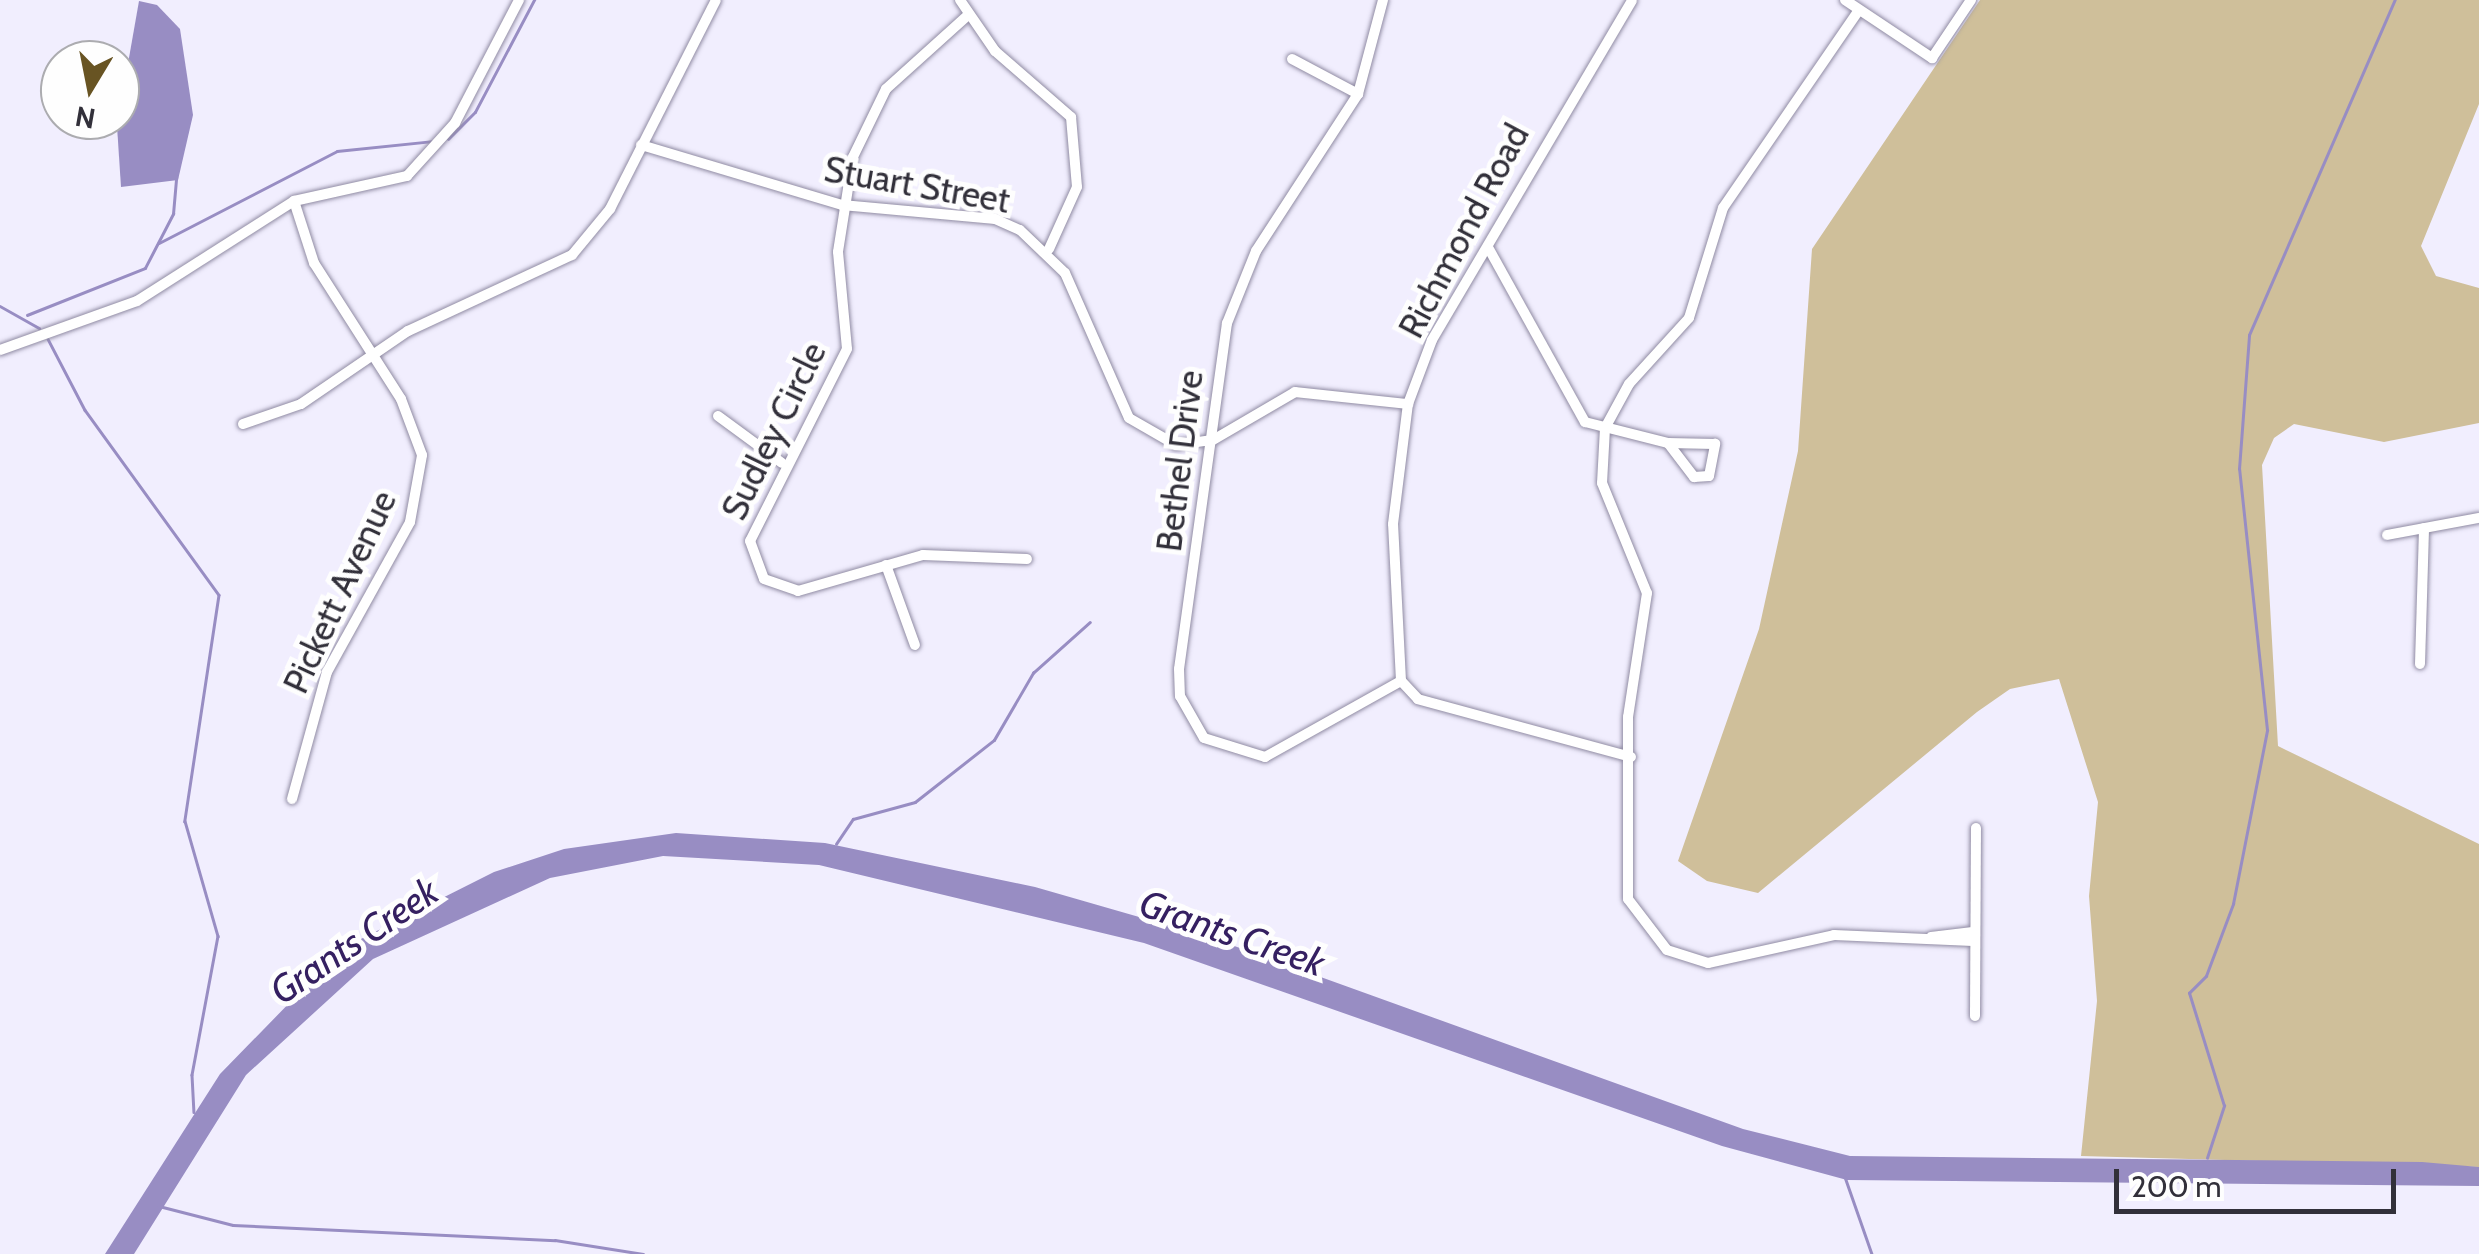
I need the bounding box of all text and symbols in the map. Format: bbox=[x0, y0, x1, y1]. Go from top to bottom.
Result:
north arrow bbox=[40, 40, 140, 140]
text: N bbox=[72, 99, 98, 136]
street label: Richmond Road bbox=[1390, 117, 1538, 345]
street label: Stuart Street bbox=[821, 148, 1013, 222]
street label: Sudley Circle bbox=[713, 336, 835, 526]
street label: Bethel Drive bbox=[1148, 368, 1212, 554]
street label: Pickett Avenue bbox=[275, 484, 405, 700]
water label: Grants Creek bbox=[261, 868, 447, 1014]
water label: Grants Creek bbox=[1134, 880, 1330, 986]
scale bar bbox=[2119, 1149, 2402, 1211]
text: 200 m bbox=[2131, 1168, 2222, 1205]

